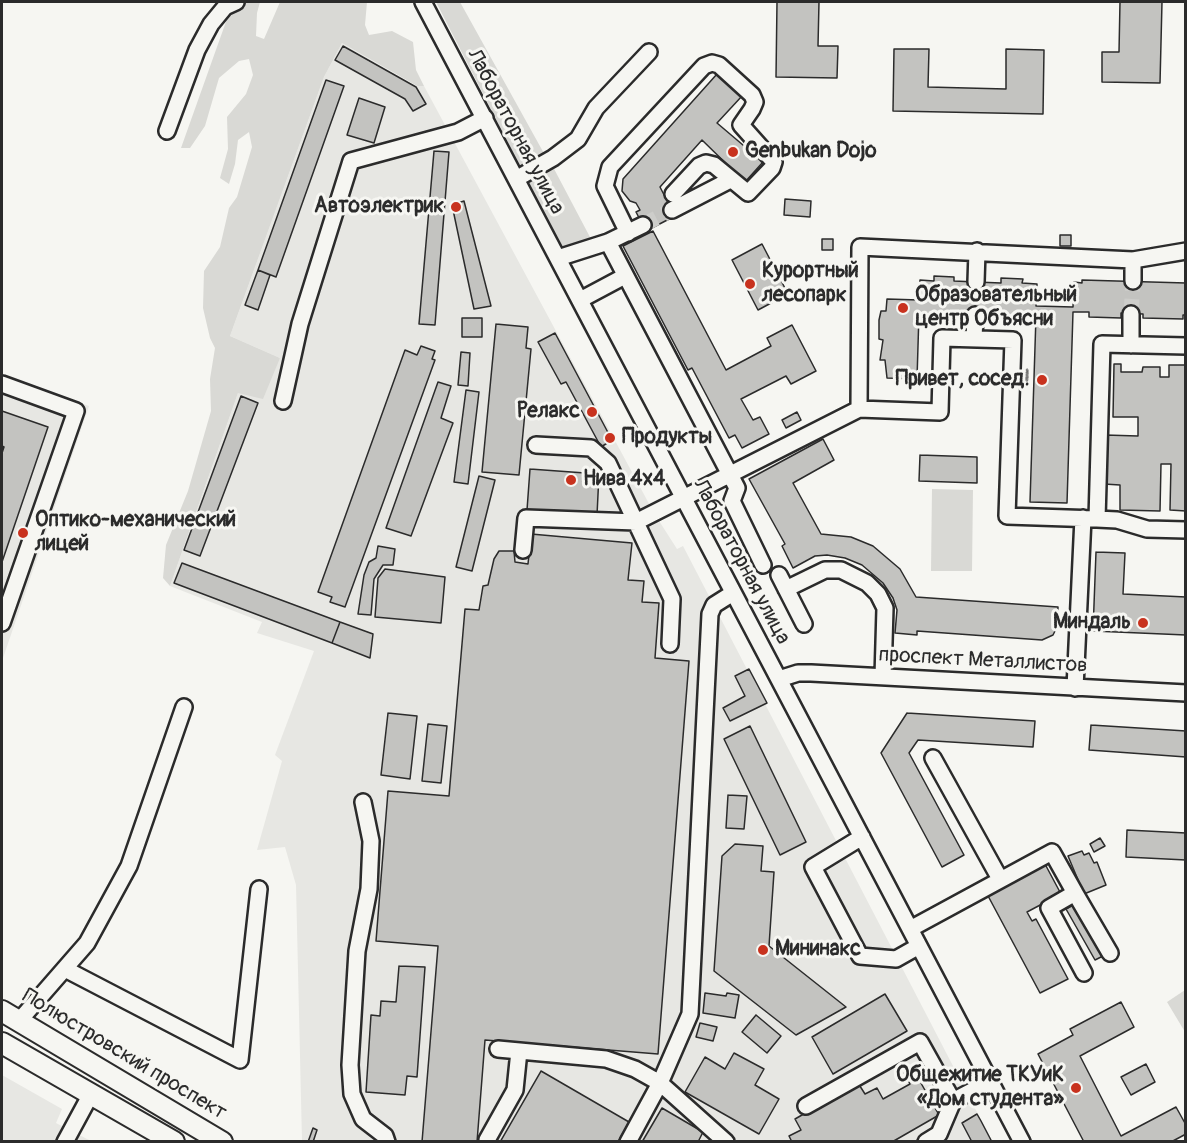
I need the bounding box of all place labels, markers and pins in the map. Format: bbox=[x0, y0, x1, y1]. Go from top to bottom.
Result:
place label: Genbukan Dojo bbox=[745, 139, 877, 165]
marker: Genbukan Dojo bbox=[726, 145, 740, 159]
place label: Автоэлектрик bbox=[314, 194, 444, 220]
marker: Автоэлектрик bbox=[449, 200, 463, 214]
place label: Курортный лесопарк bbox=[762, 259, 859, 309]
marker: Курортный лесопарк bbox=[743, 277, 757, 291]
place label: Образовательный центр Объясни bbox=[915, 283, 1077, 333]
marker: Образовательный центр Объясни bbox=[896, 301, 910, 315]
place label: Привет, сосед! bbox=[895, 367, 1030, 393]
marker: Привет, сосед! bbox=[1035, 373, 1049, 387]
place label: Релакс bbox=[517, 399, 580, 425]
marker: Релакс bbox=[585, 405, 599, 419]
place label: Продукты bbox=[622, 425, 712, 451]
marker: Продукты bbox=[603, 431, 617, 445]
place label: Нива 4х4 bbox=[583, 467, 665, 493]
marker: Нива 4х4 bbox=[564, 473, 578, 487]
place label: Оптико-механический лицей bbox=[35, 508, 236, 558]
marker: Оптико-механический лицей bbox=[16, 526, 30, 540]
place label: Миндаль bbox=[1053, 610, 1131, 636]
marker: Миндаль bbox=[1136, 616, 1150, 630]
place label: Мининакс bbox=[775, 937, 861, 963]
marker: Мининакс bbox=[756, 943, 770, 957]
place label: Общежитие ТКУиК «Дом студента» bbox=[896, 1063, 1064, 1113]
marker: Общежитие ТКУиК «Дом студента» bbox=[1069, 1081, 1083, 1095]

